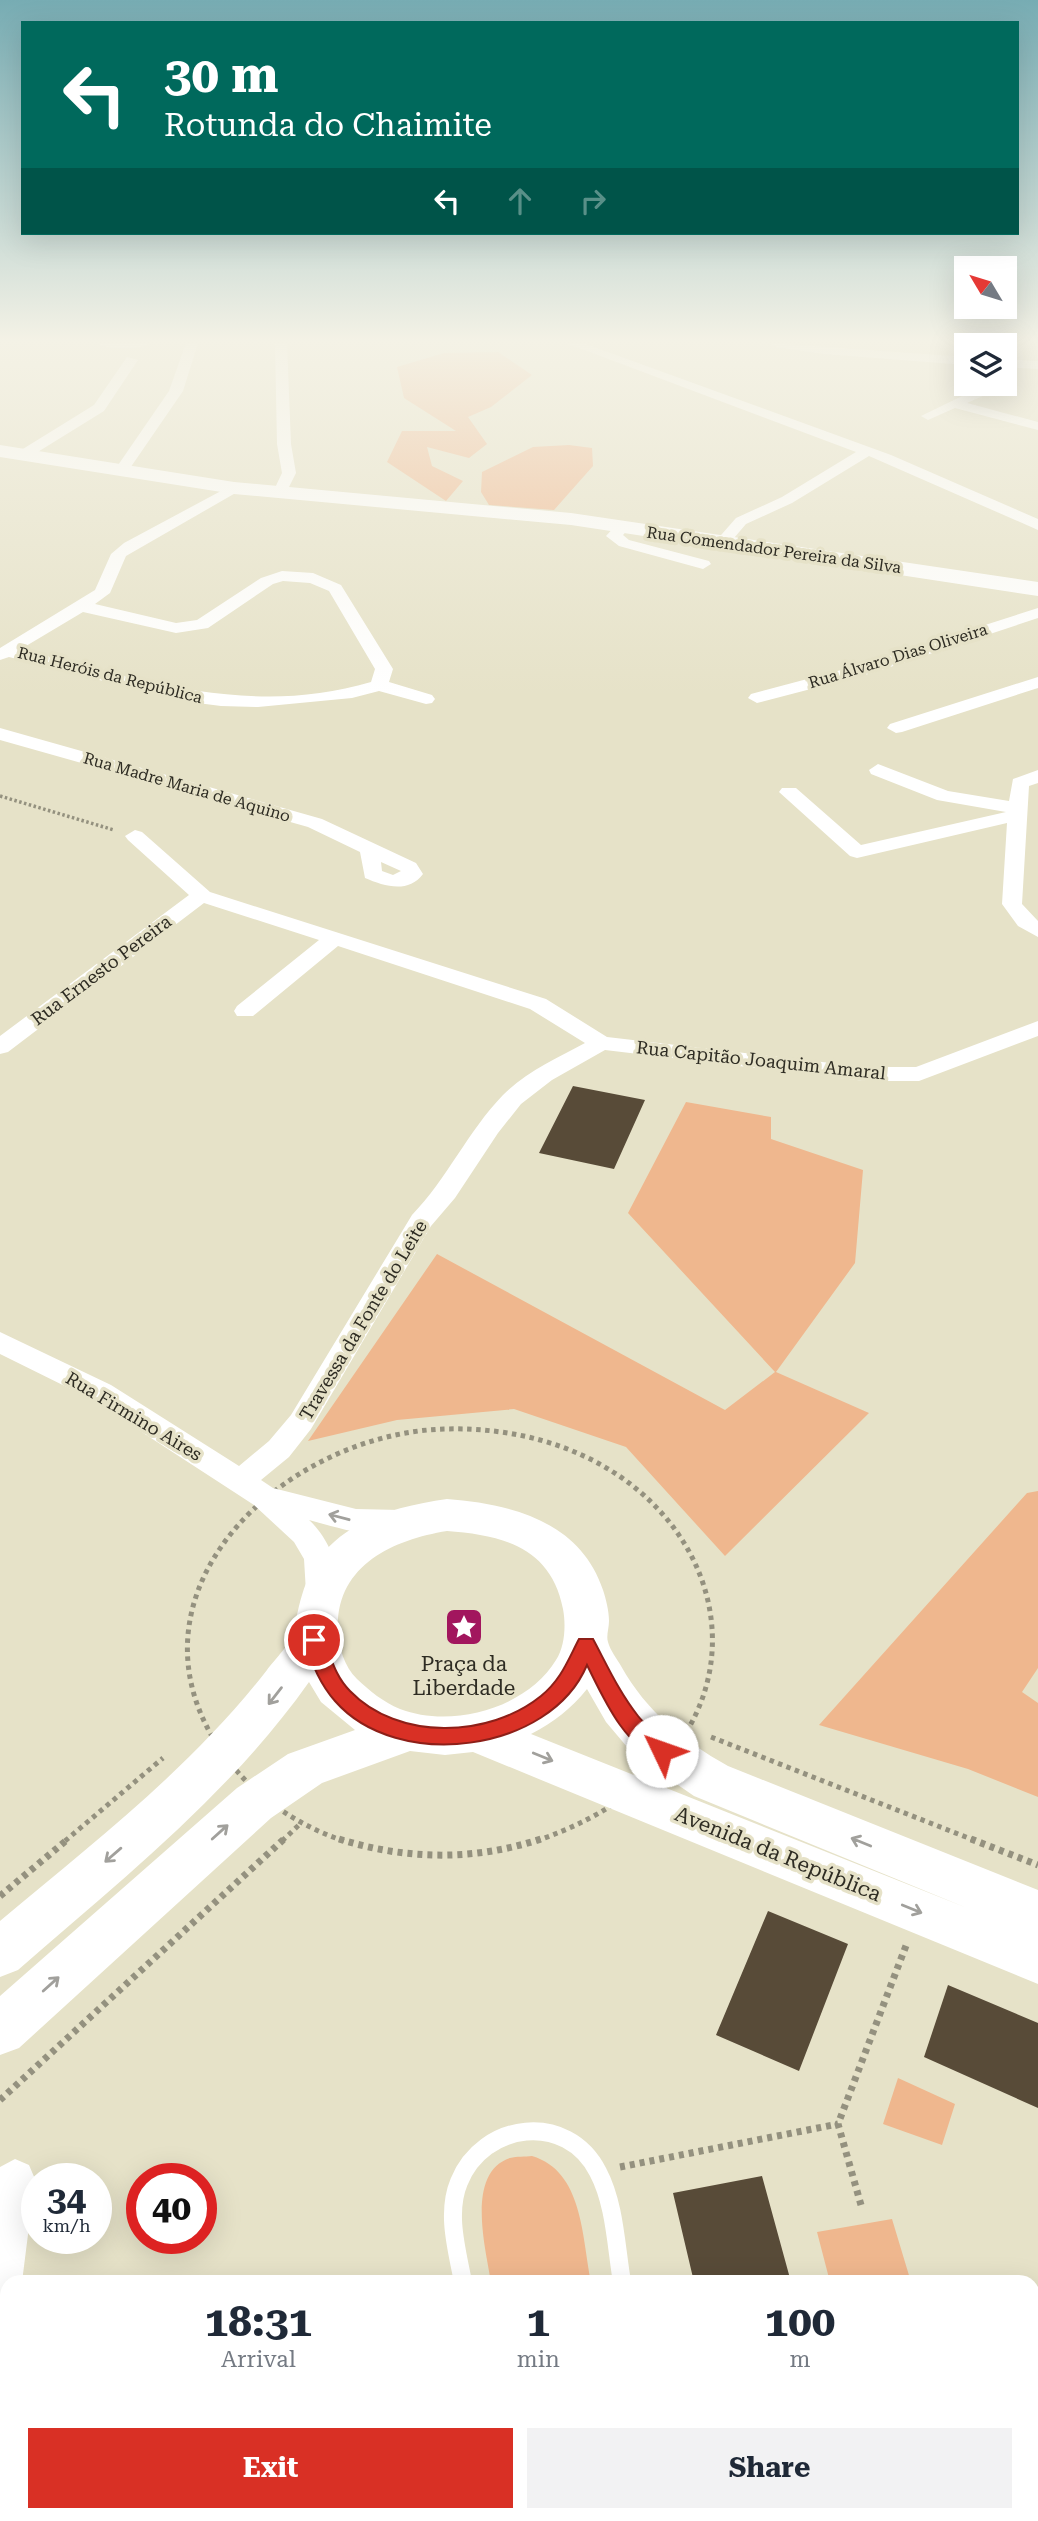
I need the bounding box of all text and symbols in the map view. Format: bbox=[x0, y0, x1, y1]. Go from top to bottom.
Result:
text: 30 m bbox=[164, 47, 279, 104]
icon: left bbox=[49, 49, 140, 140]
text: Rotunda do Chaimite bbox=[164, 106, 492, 144]
icon: left bbox=[428, 182, 466, 220]
icon: ahead bbox=[501, 182, 539, 220]
icon: right bbox=[574, 182, 612, 220]
north arrow bbox=[954, 256, 1017, 318]
map controls bbox=[954, 256, 1017, 396]
button: layers bbox=[954, 333, 1017, 396]
street label: Rua Comendador Pereira da Silva bbox=[646, 523, 903, 577]
street label: Rua Álvaro Dias Oliveira bbox=[806, 620, 990, 692]
street label: Rua Heróis da República bbox=[16, 643, 205, 707]
street label: Rua Madre Maria de Aquino bbox=[81, 748, 293, 826]
street label: Rua Ernesto Pereira bbox=[27, 910, 175, 1029]
street label: Rua Capitão Joaquim Amaral bbox=[635, 1036, 887, 1084]
street label: Travessa da Fonte do Leite bbox=[295, 1216, 431, 1424]
street label: Rua Firmino Aires bbox=[62, 1367, 206, 1465]
one-way arrow bbox=[329, 1510, 351, 1523]
place icon: Praça da Liberdade bbox=[443, 1606, 485, 1648]
pin bbox=[284, 1610, 344, 1670]
icon: arrive bbox=[295, 1621, 333, 1659]
place label: Praça da Liberdade bbox=[413, 1652, 515, 1700]
one-way arrow bbox=[268, 1686, 283, 1704]
position arrow bbox=[625, 1714, 699, 1788]
one-way arrow bbox=[531, 1752, 553, 1765]
street label: Avenida da República bbox=[671, 1802, 885, 1907]
one-way arrow bbox=[211, 1825, 229, 1841]
one-way arrow bbox=[851, 1834, 872, 1847]
one-way arrow bbox=[104, 1847, 122, 1863]
one-way arrow bbox=[901, 1903, 922, 1916]
one-way arrow bbox=[42, 1976, 60, 1992]
speed limit sign: 40 bbox=[126, 2163, 217, 2254]
text: 34 bbox=[47, 2179, 86, 2220]
text: km/h bbox=[42, 2215, 91, 2236]
text: 18:31 bbox=[205, 2297, 312, 2346]
text: 1 bbox=[527, 2297, 550, 2346]
text: 100 bbox=[765, 2297, 835, 2346]
text: Arrival bbox=[221, 2346, 296, 2373]
text: min bbox=[517, 2346, 560, 2373]
text: m bbox=[789, 2346, 810, 2373]
button: Exit bbox=[28, 2428, 513, 2508]
button: Share bbox=[527, 2428, 1012, 2508]

